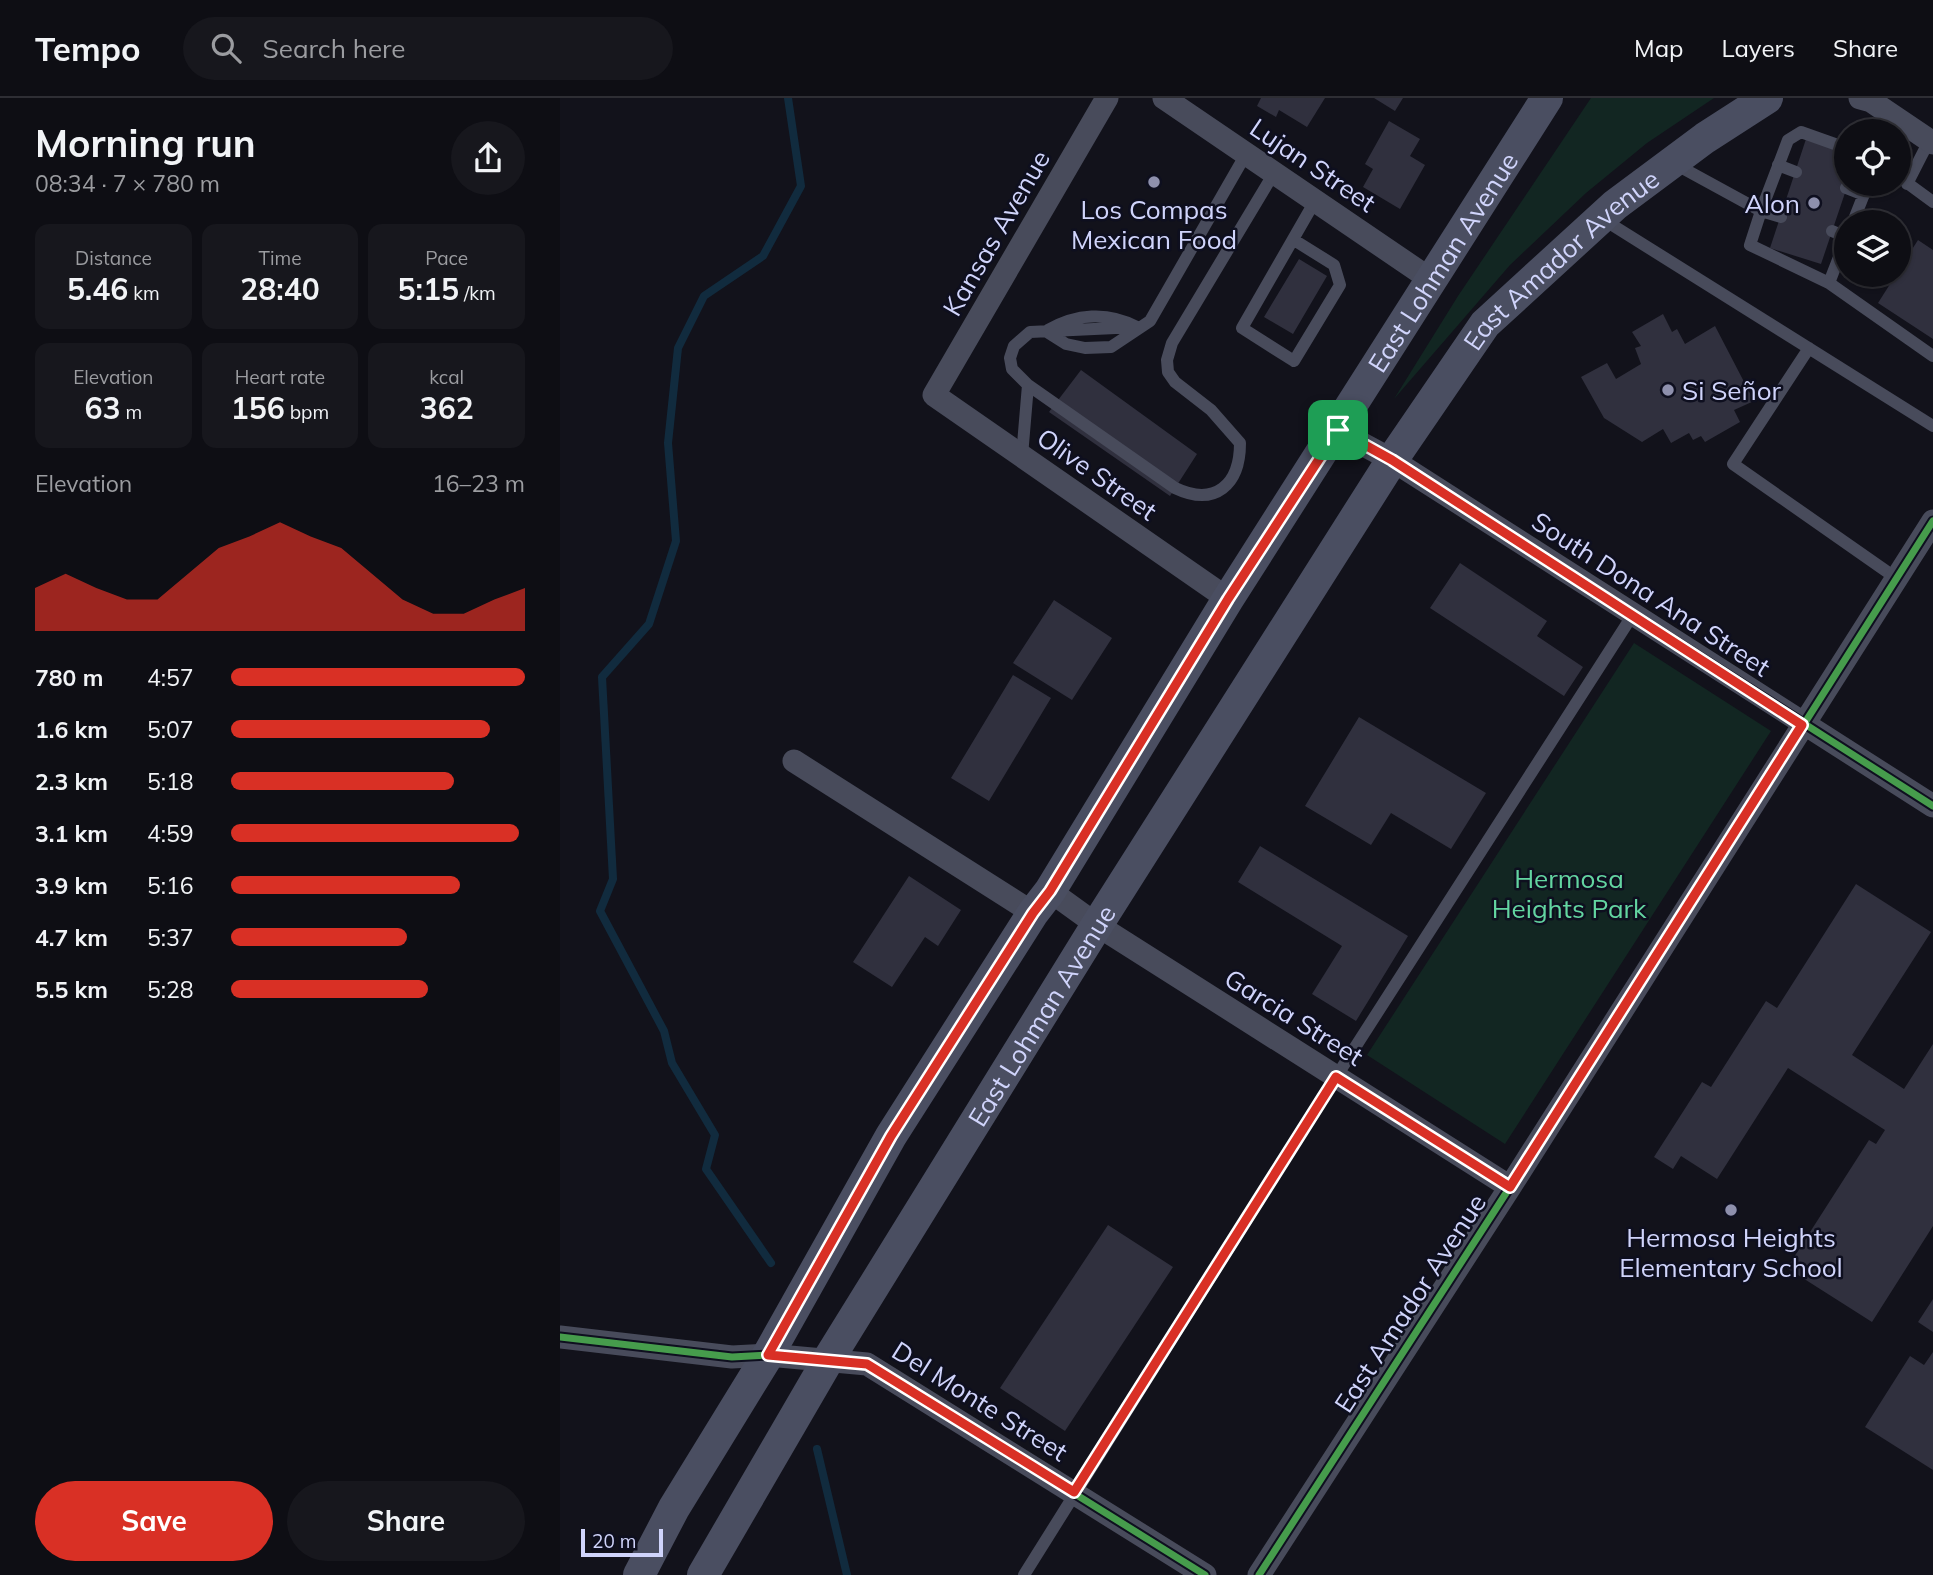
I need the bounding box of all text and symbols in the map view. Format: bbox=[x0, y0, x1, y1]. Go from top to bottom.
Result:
search box bbox=[183, 17, 673, 80]
text: Tempo bbox=[35, 28, 141, 69]
icon: search bbox=[207, 29, 245, 67]
text: Search here bbox=[263, 32, 406, 65]
text: Map bbox=[1634, 33, 1683, 63]
text: Layers bbox=[1721, 33, 1795, 63]
text: Share bbox=[1833, 33, 1898, 63]
street label: Lujan Street bbox=[1244, 111, 1382, 219]
text: Morning run bbox=[35, 119, 256, 167]
map controls bbox=[1834, 119, 1911, 287]
button: locate bbox=[1834, 119, 1911, 196]
button: share bbox=[451, 121, 525, 195]
street label: Kansas Avenue bbox=[935, 144, 1057, 322]
street label: East Lohman Avenue bbox=[1360, 146, 1525, 378]
street label: East Amador Avenue bbox=[1456, 162, 1665, 356]
text: 08:34 · 7 × 780 m bbox=[35, 169, 220, 198]
marker: Los Compas Mexican Food bbox=[1146, 174, 1162, 190]
place label: Alon bbox=[1745, 187, 1800, 220]
place label: Los Compas Mexican Food bbox=[1071, 193, 1237, 256]
marker: Alon bbox=[1806, 195, 1822, 211]
button: layers bbox=[1834, 210, 1911, 287]
text: Distance bbox=[75, 246, 152, 270]
text: Time bbox=[258, 246, 302, 270]
text: Pace bbox=[425, 246, 468, 270]
text: 5.46 bbox=[67, 270, 128, 308]
text: 28:40 bbox=[240, 270, 320, 308]
text: 5:15 bbox=[398, 270, 459, 308]
text: km bbox=[128, 281, 160, 305]
text: /km bbox=[459, 281, 496, 305]
text: Elevation bbox=[73, 365, 154, 389]
text: Heart rate bbox=[235, 365, 325, 389]
text: kcal bbox=[429, 365, 464, 389]
place label: Si Señor bbox=[1682, 374, 1782, 407]
marker: Si Señor bbox=[1660, 382, 1676, 398]
text: 63 bbox=[85, 389, 121, 427]
text: 156 bbox=[231, 389, 285, 427]
text: 362 bbox=[420, 389, 474, 427]
text: m bbox=[121, 400, 142, 424]
text: bpm bbox=[285, 400, 329, 424]
pin bbox=[1308, 400, 1368, 460]
icon: arrive bbox=[1319, 411, 1357, 449]
street label: Olive Street bbox=[1031, 421, 1163, 527]
text: Elevation bbox=[35, 469, 132, 498]
text: 16–23 m bbox=[432, 469, 525, 498]
street label: South Dona Ana Street bbox=[1526, 505, 1776, 683]
text: 780 m bbox=[35, 663, 103, 692]
text: 4:57 bbox=[147, 663, 194, 692]
text: 1.6 km bbox=[35, 715, 108, 744]
text: 5:07 bbox=[147, 715, 194, 744]
text: 2.3 km bbox=[35, 767, 108, 796]
text: 5:18 bbox=[147, 767, 194, 796]
text: 3.1 km bbox=[35, 819, 108, 848]
text: 4:59 bbox=[147, 819, 194, 848]
park label: Hermosa Heights Park bbox=[1492, 862, 1647, 925]
text: 3.9 km bbox=[35, 871, 108, 900]
text: 5:16 bbox=[147, 871, 194, 900]
street label: East Lohman Avenue bbox=[960, 898, 1122, 1132]
text: 4.7 km bbox=[35, 923, 108, 952]
text: 5:37 bbox=[147, 923, 194, 952]
street label: Garcia Street bbox=[1219, 961, 1369, 1073]
text: 5.5 km bbox=[35, 975, 108, 1004]
text: 5:28 bbox=[147, 975, 194, 1004]
street label: East Amador Avenue bbox=[1327, 1187, 1493, 1419]
marker: Hermosa Heights Elementary School bbox=[1723, 1202, 1739, 1218]
place label: Hermosa Heights Elementary School bbox=[1619, 1221, 1843, 1284]
street label: Del Monte Street bbox=[886, 1334, 1074, 1468]
button: Save bbox=[35, 1481, 273, 1561]
button: Share bbox=[287, 1481, 525, 1561]
scale bar bbox=[581, 1526, 663, 1558]
text: 20 m bbox=[592, 1529, 636, 1553]

